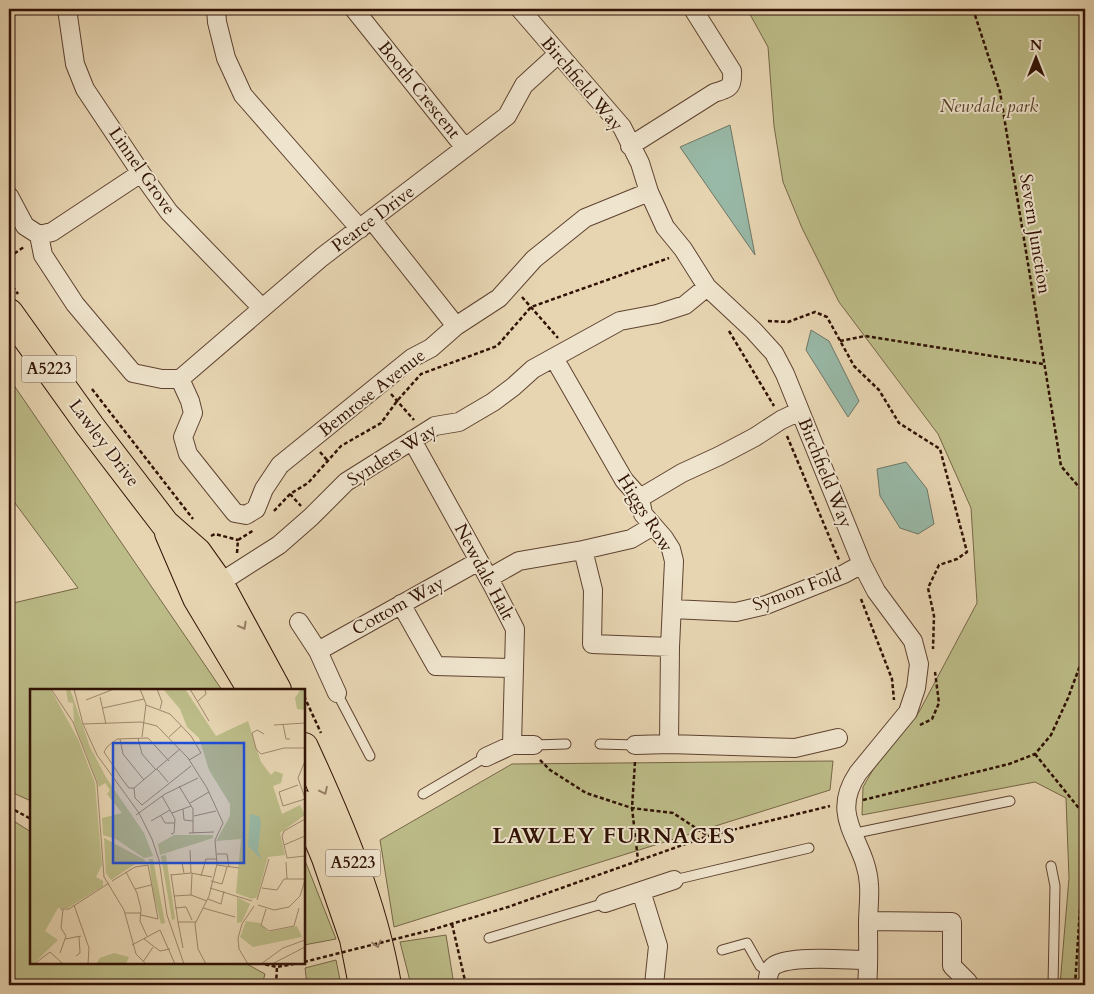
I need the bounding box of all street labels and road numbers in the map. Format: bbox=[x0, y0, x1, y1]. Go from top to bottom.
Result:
street label: Birchfield Way bbox=[535, 31, 629, 137]
street label: Booth Crescent bbox=[372, 36, 466, 144]
street label: Linnel Grove bbox=[103, 122, 181, 220]
street label: Severn Junction bbox=[1013, 172, 1057, 297]
street label: Pearce Drive bbox=[326, 180, 420, 258]
street label: Bemrose Avenue bbox=[313, 343, 431, 443]
road number: A5223 bbox=[22, 356, 76, 382]
street label: Lawley Drive bbox=[63, 394, 145, 492]
street label: Birchfield Way bbox=[792, 414, 859, 532]
street label: Synders Way bbox=[343, 417, 442, 492]
street label: Higgs Row bbox=[611, 469, 679, 557]
street label: Newdale Halt bbox=[448, 519, 520, 625]
street label: Symon Fold bbox=[749, 562, 845, 618]
street label: Cottom Way bbox=[347, 570, 449, 642]
road number: A5223 bbox=[326, 850, 380, 876]

